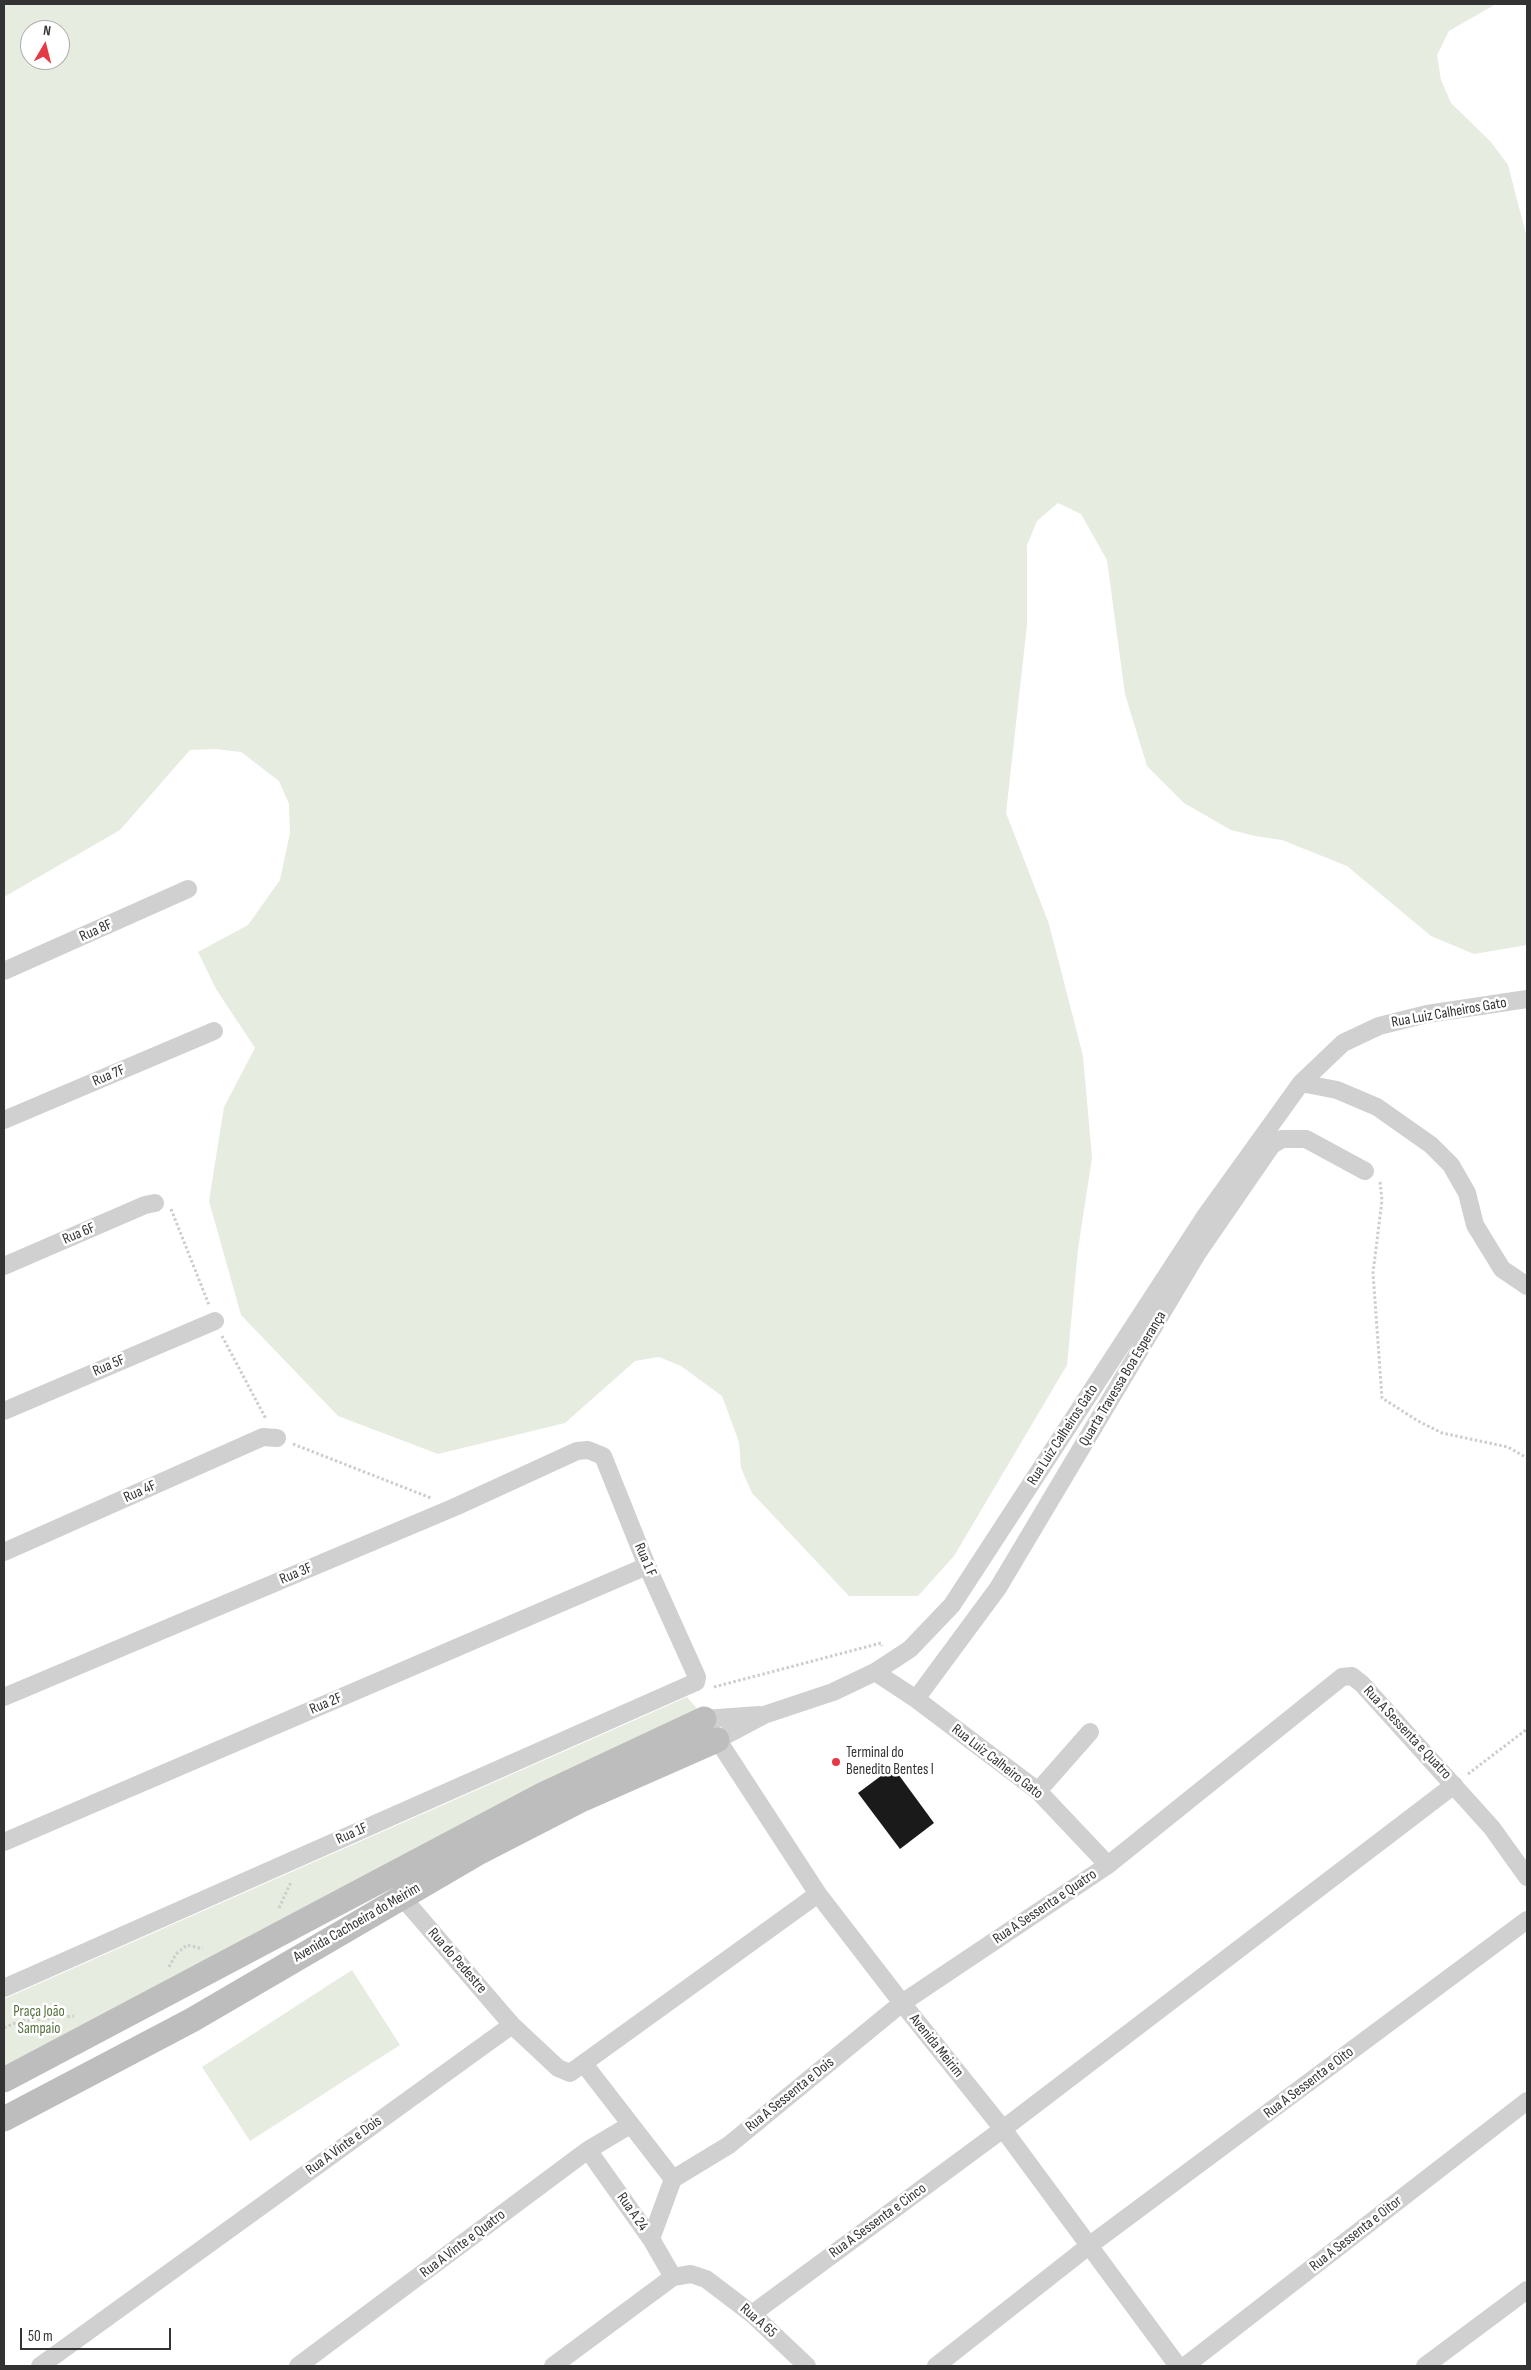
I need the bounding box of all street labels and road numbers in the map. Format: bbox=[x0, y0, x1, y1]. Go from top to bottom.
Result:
street label: Rua 8F bbox=[77, 916, 115, 946]
street label: Rua Luiz Calheiros Gato bbox=[1390, 994, 1508, 1032]
street label: Rua 7F bbox=[90, 1061, 128, 1091]
street label: Rua 6F bbox=[60, 1219, 98, 1249]
street label: Quarta Travessa Boa Esperança bbox=[1076, 1308, 1170, 1450]
street label: Rua 5F bbox=[90, 1351, 128, 1381]
street label: Rua Luiz Calheiros Gato bbox=[1024, 1381, 1102, 1489]
street label: Rua 4F bbox=[121, 1477, 159, 1507]
street label: Rua 1 F bbox=[630, 1540, 660, 1580]
street label: Rua 3F bbox=[277, 1559, 315, 1589]
street label: Rua A Sessenta e Quatro bbox=[1359, 1683, 1455, 1783]
street label: Rua 2F bbox=[307, 1689, 345, 1719]
street label: Rua Luiz Calheiro Gato bbox=[948, 1721, 1046, 1803]
street label: Rua 1F bbox=[333, 1819, 371, 1849]
street label: Rua A Sessenta e Quatro bbox=[990, 1866, 1100, 1948]
street label: Avenida Cachoeira do Meirim bbox=[290, 1879, 424, 1967]
street label: Rua do Pedestre bbox=[424, 1925, 490, 1997]
street label: Avenida Meirim bbox=[905, 2011, 967, 2081]
street label: Rua A Sessenta e Oito bbox=[1261, 2043, 1357, 2123]
street label: Rua A Sessenta e Dois bbox=[742, 2054, 838, 2136]
street label: Rua A Vinte e Dois bbox=[303, 2112, 385, 2180]
street label: Rua A Sessenta e Cinco bbox=[826, 2180, 930, 2262]
street label: Rua A 24 bbox=[612, 2189, 652, 2235]
street label: Rua A Sessenta e Oitor bbox=[1306, 2192, 1406, 2276]
street label: Rua A Vinte e Quatro bbox=[417, 2206, 509, 2282]
street label: Rua A 65 bbox=[736, 2300, 780, 2342]

